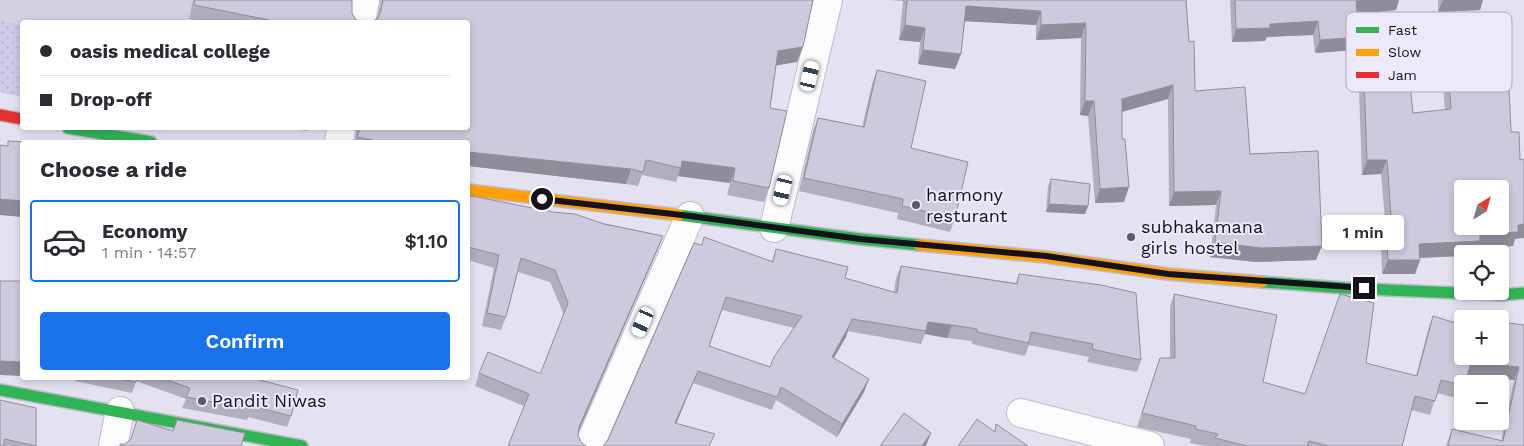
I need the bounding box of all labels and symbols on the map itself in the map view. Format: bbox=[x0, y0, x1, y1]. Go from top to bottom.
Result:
legend bbox=[1346, 12, 1512, 92]
text: Fast bbox=[1388, 22, 1417, 38]
text: Slow bbox=[1388, 44, 1421, 60]
car bbox=[799, 60, 820, 92]
text: Jam bbox=[1388, 67, 1417, 83]
car bbox=[772, 174, 793, 206]
north arrow bbox=[1454, 180, 1509, 235]
place label: harmony resturant bbox=[926, 184, 1008, 226]
route start bbox=[531, 188, 553, 210]
marker: harmony resturant bbox=[910, 199, 922, 211]
place label: subhakamana girls hostel bbox=[1141, 216, 1263, 258]
callout: 1 min bbox=[1323, 216, 1405, 250]
marker: subhakamana girls hostel bbox=[1125, 231, 1137, 243]
route end bbox=[1353, 277, 1375, 299]
car bbox=[630, 305, 655, 339]
place label: Pandit Niwas bbox=[212, 390, 327, 411]
marker: Pandit Niwas bbox=[196, 395, 208, 407]

